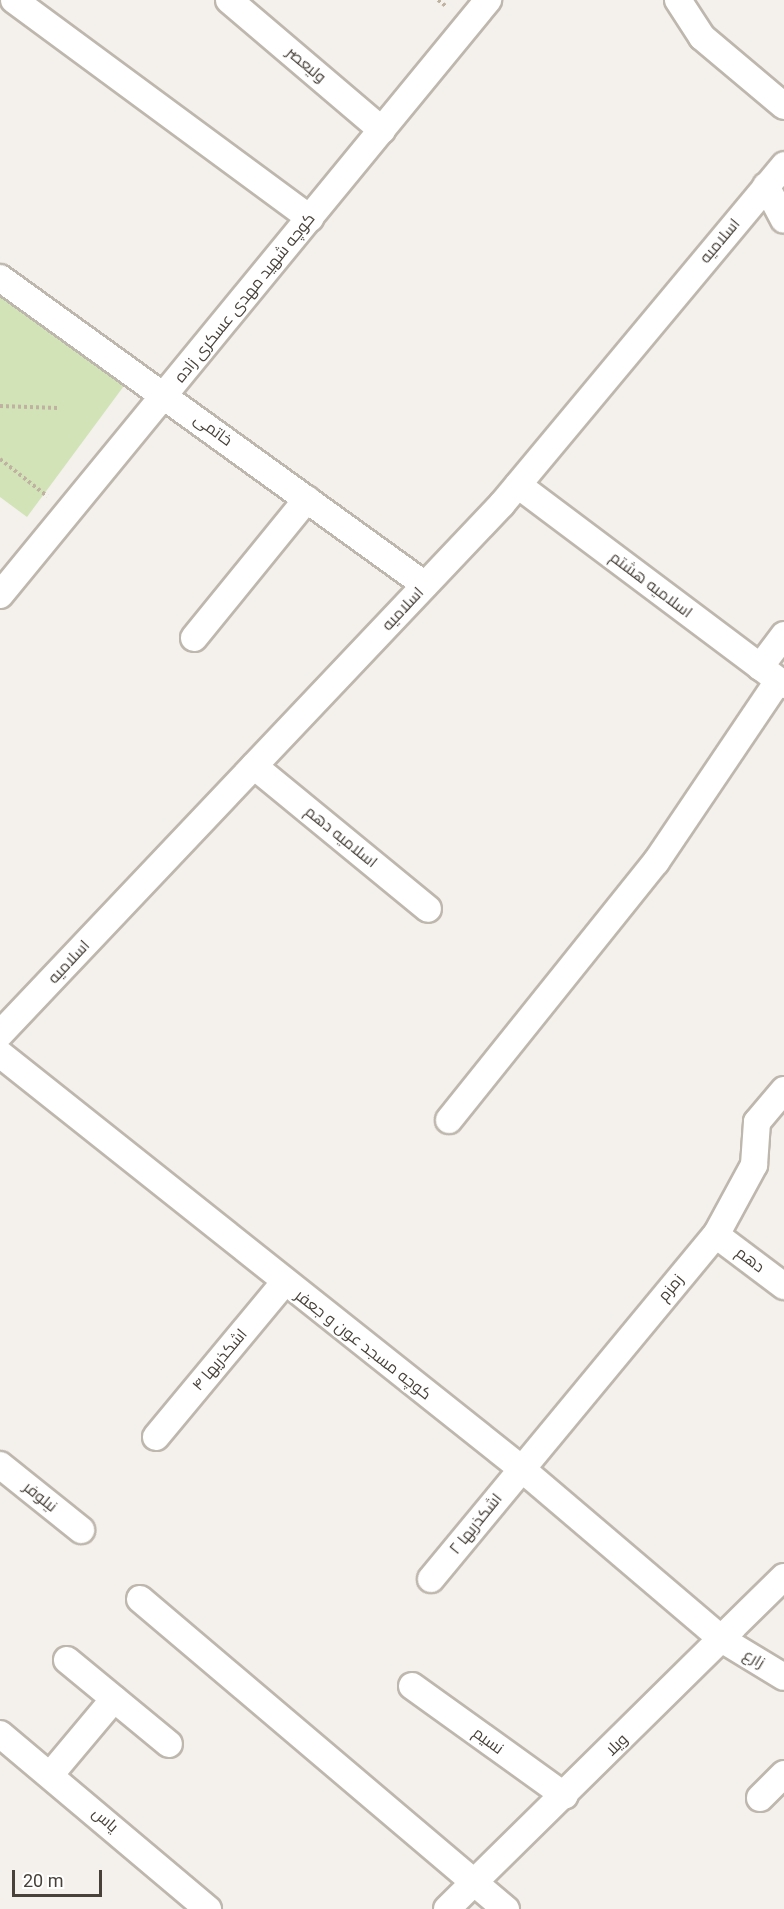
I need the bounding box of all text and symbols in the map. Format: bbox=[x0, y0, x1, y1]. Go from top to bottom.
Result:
street label: ولیعصر bbox=[282, 43, 330, 87]
street label: کوچه شهید مهدی عسکری زاده bbox=[171, 209, 319, 387]
street label: اسلامیه bbox=[696, 215, 744, 267]
street label: خاتمی bbox=[190, 410, 236, 450]
street label: اسلامیه هشتم bbox=[606, 548, 696, 622]
street label: اسلامیه bbox=[378, 583, 428, 635]
street label: اسلامیه دهم bbox=[301, 802, 381, 872]
street label: اسلامیه bbox=[44, 936, 94, 988]
street label: دهم bbox=[732, 1243, 768, 1277]
street label: زمزم bbox=[654, 1271, 688, 1305]
street label: کوچه مسجد عون و جعفر bbox=[291, 1286, 435, 1404]
street label: اشکذریها ۴ bbox=[189, 1325, 251, 1395]
street label: نیلوفر bbox=[19, 1478, 61, 1516]
street label: اشکذریها ۲ bbox=[446, 1490, 506, 1558]
street label: زارع bbox=[740, 1645, 768, 1673]
street label: نسیم bbox=[469, 1723, 507, 1759]
street label: ویلا bbox=[602, 1730, 632, 1760]
street label: یاس bbox=[88, 1803, 122, 1837]
scale bar bbox=[15, 1858, 105, 1896]
text: 20 m bbox=[23, 1870, 63, 1891]

